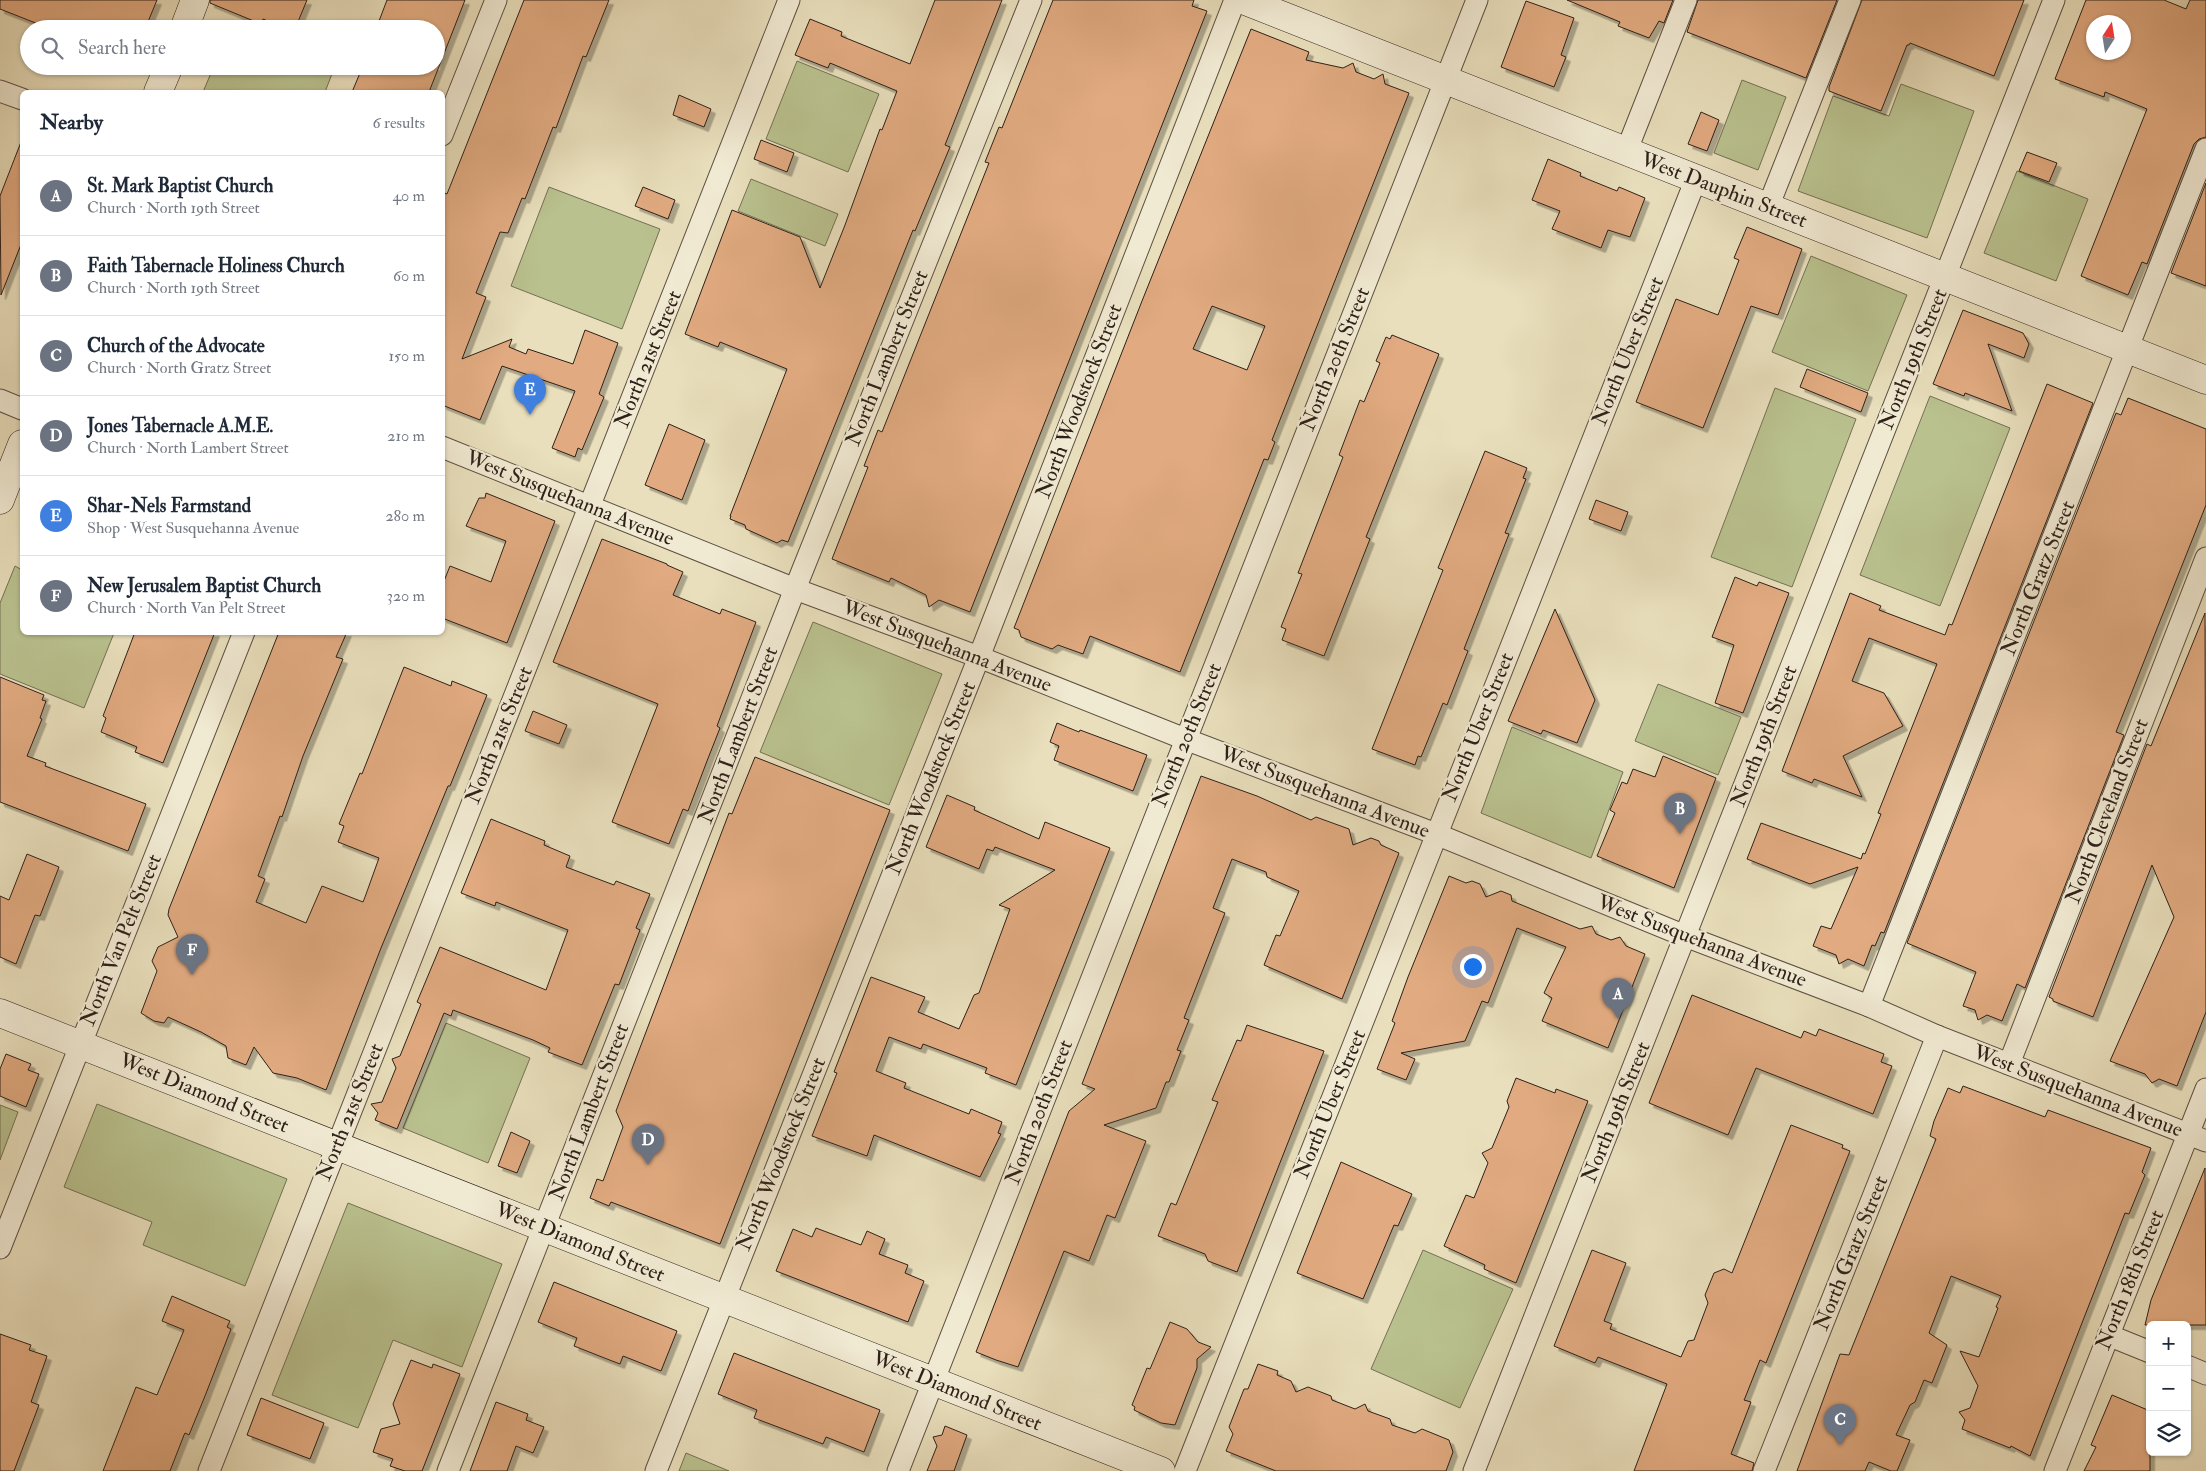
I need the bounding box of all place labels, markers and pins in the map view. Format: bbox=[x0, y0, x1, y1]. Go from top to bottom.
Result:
pin: E bbox=[514, 374, 546, 415]
pin: B bbox=[1664, 793, 1696, 834]
pin: F bbox=[176, 934, 208, 975]
pin: A bbox=[1602, 978, 1634, 1019]
pin: D bbox=[632, 1124, 664, 1165]
pin: C bbox=[1824, 1404, 1856, 1445]

